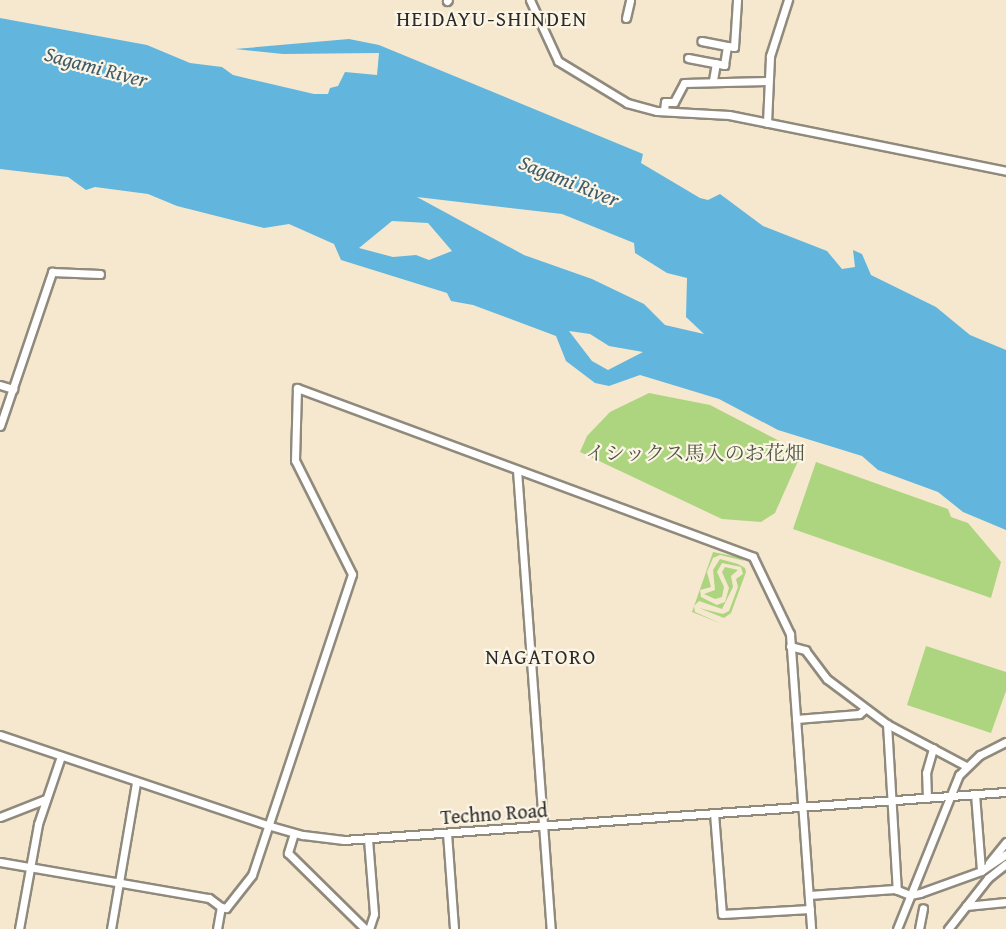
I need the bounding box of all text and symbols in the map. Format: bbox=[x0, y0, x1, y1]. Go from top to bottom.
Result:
district label: HEIDAYU-SHINDEN bbox=[396, 6, 588, 32]
water label: Sagami River bbox=[42, 41, 150, 93]
water label: Sagami River bbox=[515, 150, 623, 212]
park label: イシックス馬入のお花畑 bbox=[585, 440, 805, 464]
district label: NAGATORO bbox=[485, 644, 597, 670]
street label: Techno Road bbox=[440, 797, 548, 829]

